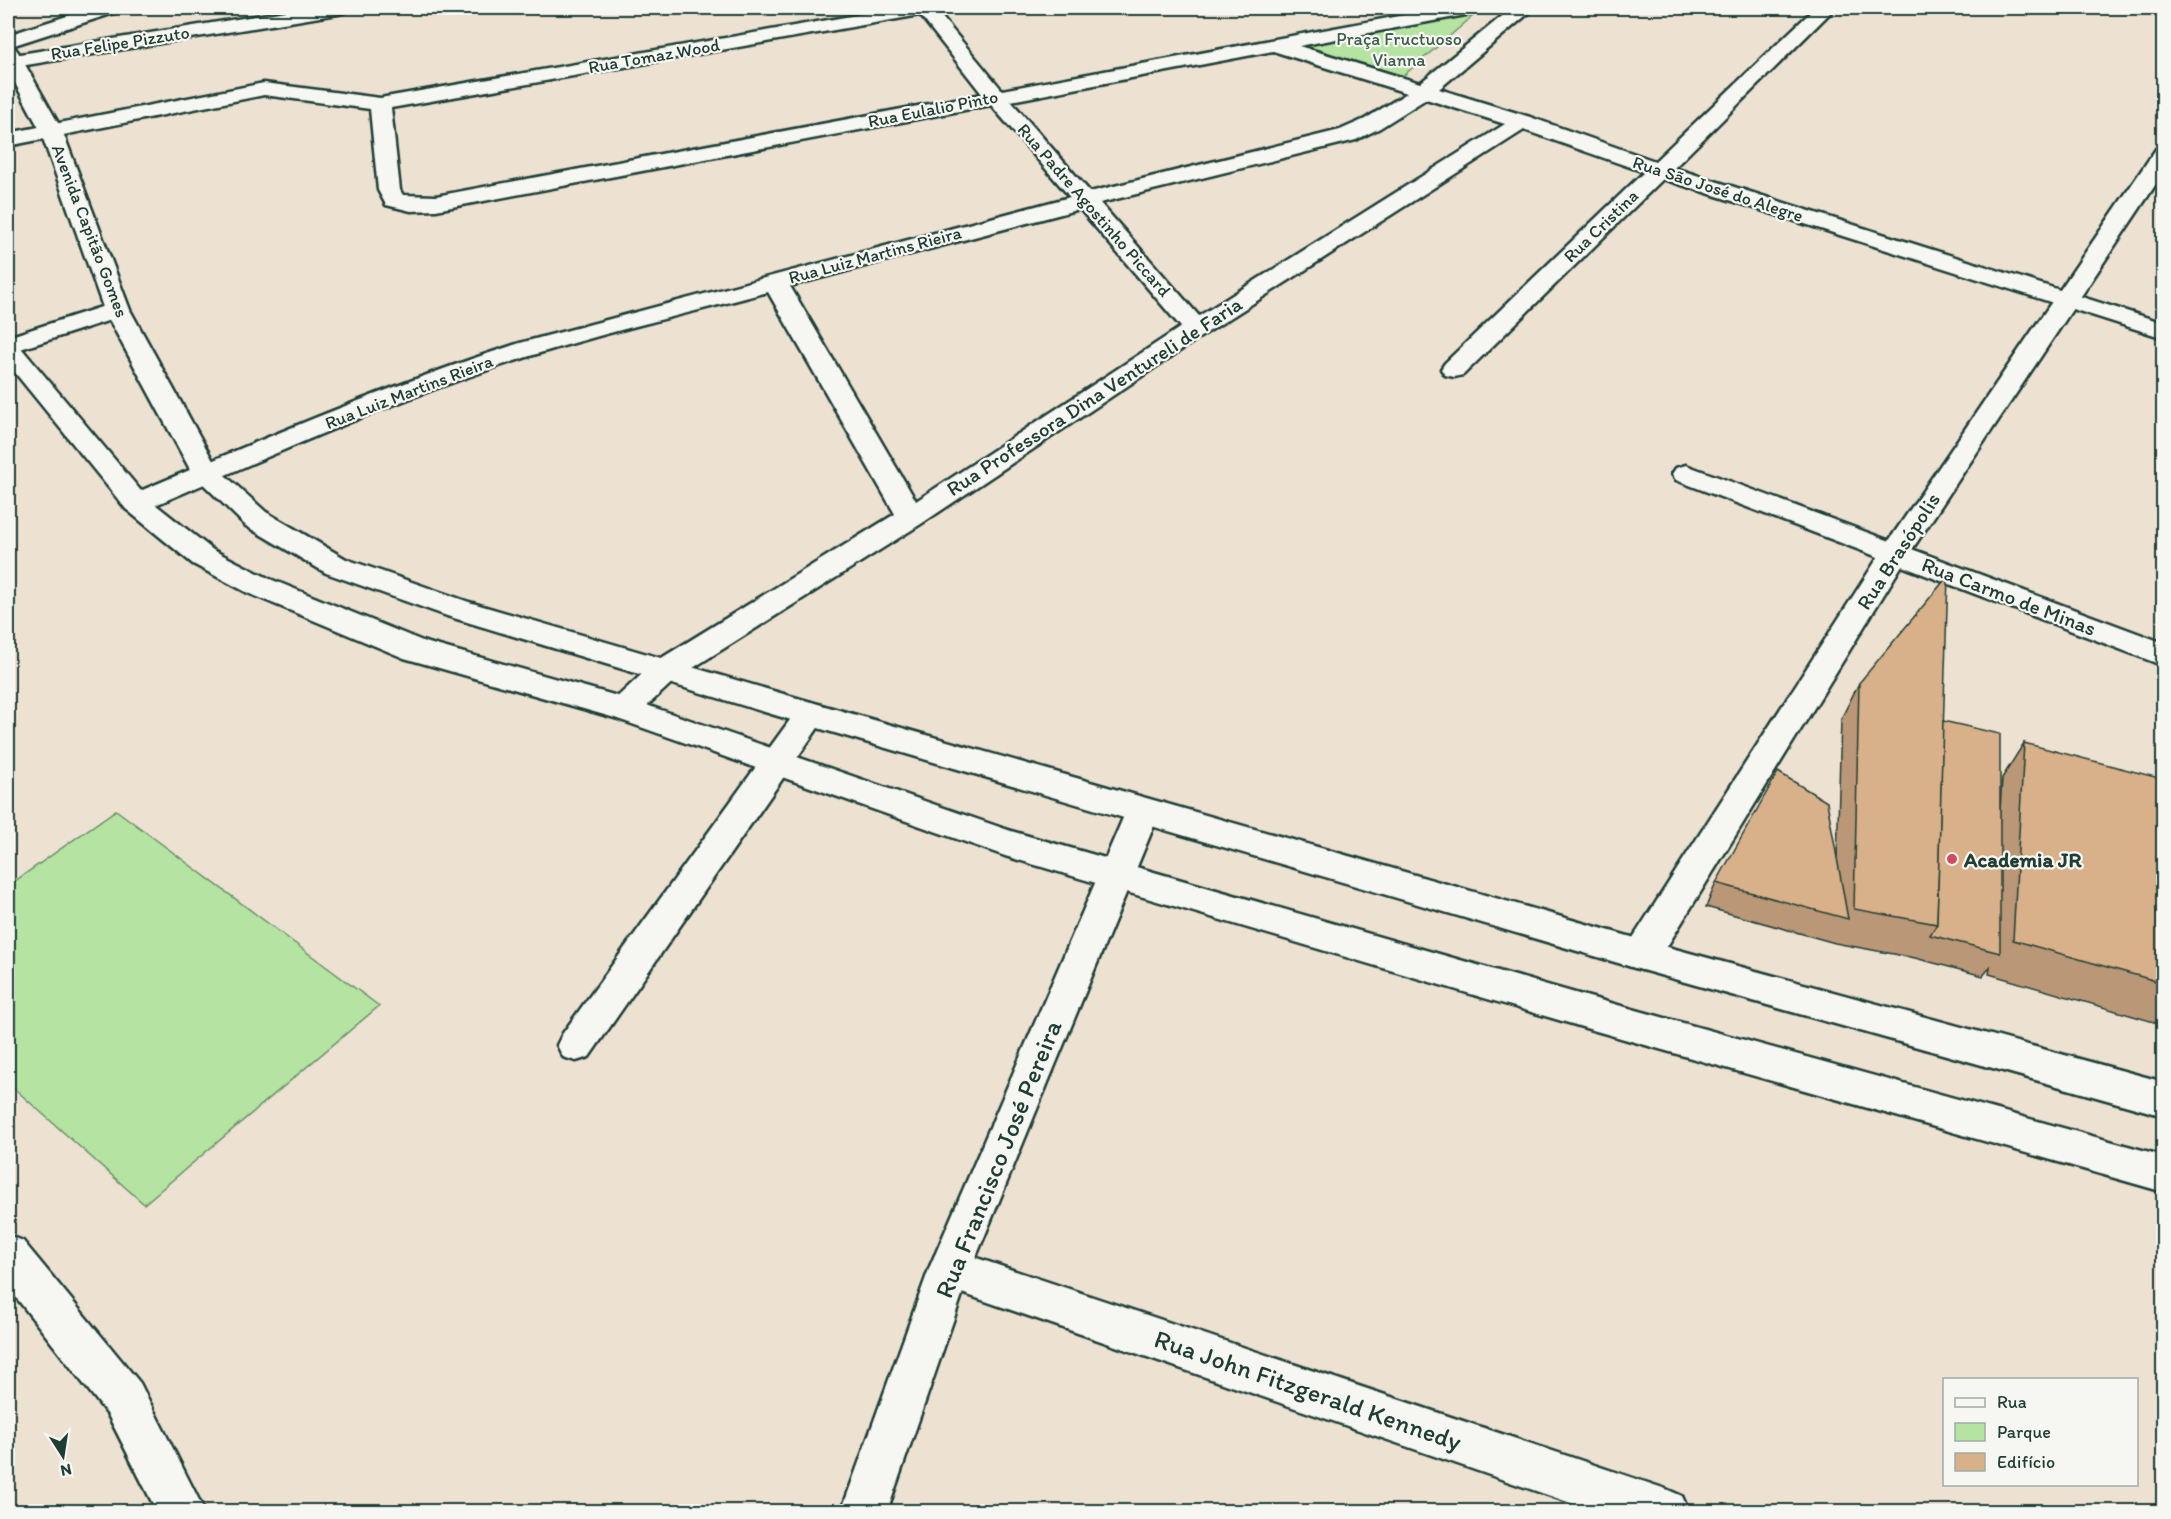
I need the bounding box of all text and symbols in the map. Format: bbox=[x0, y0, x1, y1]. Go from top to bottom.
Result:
street label: Rua Felipe Pizzuto bbox=[49, 21, 191, 65]
park label: Praça Fructuoso Vianna bbox=[1336, 28, 1462, 71]
street label: Rua Tomaz Wood bbox=[587, 34, 722, 78]
street label: Rua Eulalio Pinto bbox=[866, 86, 1000, 132]
street label: Rua Padre Agostinho Piccard bbox=[1013, 119, 1176, 302]
street label: Avenida Capitão Gomes bbox=[47, 141, 133, 321]
street label: Rua São José do Alegre bbox=[1630, 151, 1806, 227]
street label: Rua Cristina bbox=[1559, 185, 1643, 267]
street label: Rua Luiz Martins Rieira bbox=[786, 221, 965, 289]
street label: Rua Professora Dina Ventureli de Faria bbox=[942, 291, 1247, 501]
street label: Rua Luiz Martins Rieira bbox=[322, 350, 497, 434]
street label: Rua Brasópolis bbox=[1851, 488, 1945, 614]
street label: Rua Carmo de Minas bbox=[1918, 551, 2100, 641]
place label: Academia JR bbox=[1963, 847, 2082, 872]
marker: Academia JR bbox=[1945, 852, 1959, 866]
street label: Rua Francisco José Pereira bbox=[928, 1015, 1069, 1303]
street label: Rua John Fitzgerald Kennedy bbox=[1150, 1322, 1466, 1458]
legend bbox=[1943, 1378, 2138, 1486]
text: Rua bbox=[1997, 1391, 2027, 1413]
text: Parque bbox=[1997, 1421, 2051, 1443]
north arrow bbox=[33, 1426, 93, 1486]
text: Edifício bbox=[1997, 1451, 2055, 1473]
text: N bbox=[59, 1460, 73, 1481]

